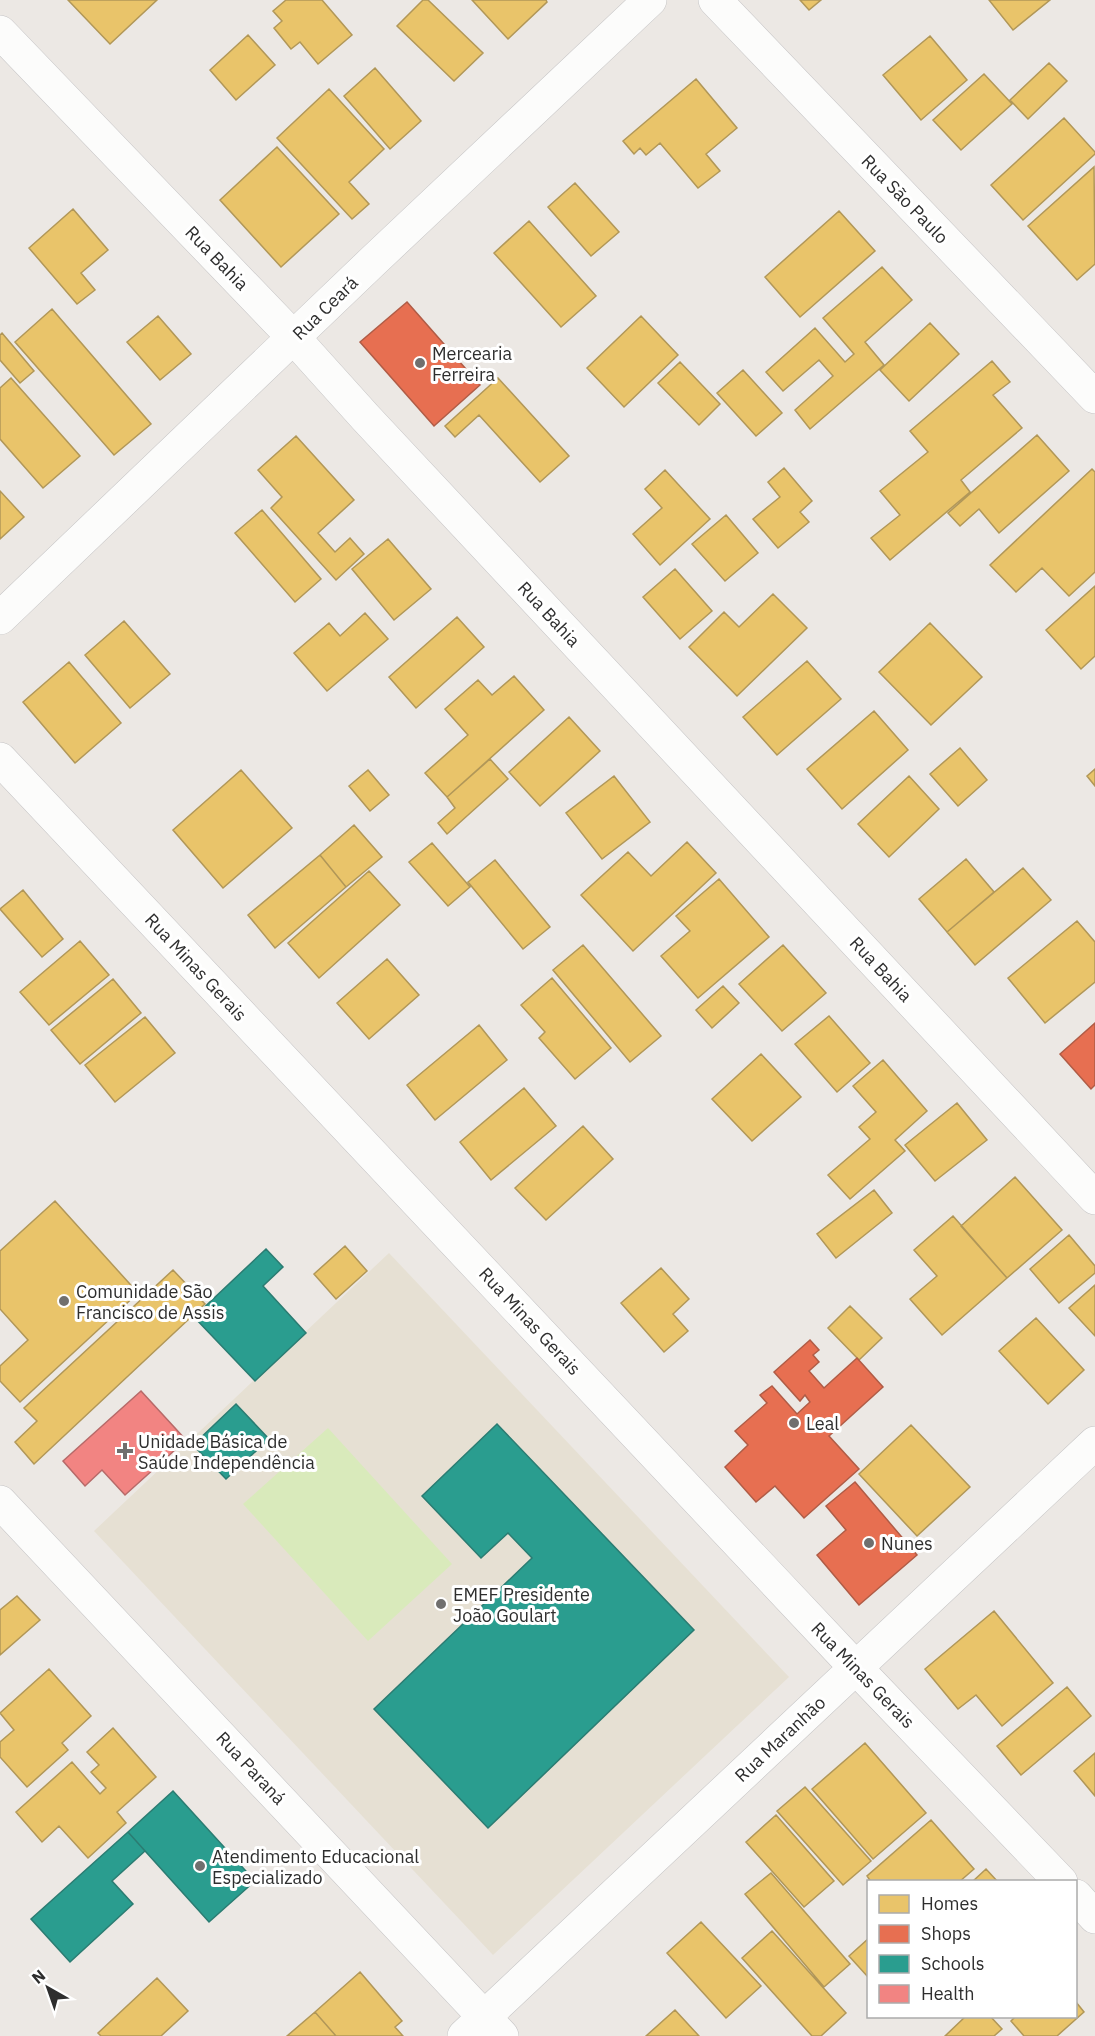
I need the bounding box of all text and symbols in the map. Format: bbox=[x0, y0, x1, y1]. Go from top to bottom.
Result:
street label: Rua São Paulo bbox=[857, 149, 953, 249]
street label: Rua Bahia bbox=[180, 221, 254, 296]
street label: Rua Ceará bbox=[287, 271, 363, 345]
place label: Mercearia Ferreira bbox=[432, 342, 513, 386]
marker: Mercearia Ferreira bbox=[413, 356, 427, 370]
street label: Rua Bahia bbox=[513, 576, 585, 652]
street label: Rua Minas Gerais bbox=[140, 908, 252, 1026]
street label: Rua Bahia bbox=[845, 931, 917, 1007]
street label: Rua Minas Gerais bbox=[474, 1262, 586, 1380]
place label: Comunidade São Francisco de Assis bbox=[76, 1280, 224, 1324]
marker: Comunidade São Francisco de Assis bbox=[57, 1294, 71, 1308]
place label: Leal bbox=[806, 1412, 839, 1435]
marker: Leal bbox=[787, 1416, 801, 1430]
place label: Unidade Básica de Saúde Independência bbox=[138, 1430, 315, 1474]
marker: Unidade Básica de Saúde Independência bbox=[116, 1442, 134, 1460]
place label: Nunes bbox=[881, 1532, 933, 1555]
marker: Nunes bbox=[862, 1536, 876, 1550]
place label: EMEF Presidente João Goulart bbox=[453, 1583, 590, 1627]
marker: EMEF Presidente João Goulart bbox=[434, 1597, 448, 1611]
street label: Rua Minas Gerais bbox=[806, 1617, 920, 1733]
street label: Rua Maranhão bbox=[730, 1691, 830, 1787]
street label: Rua Paraná bbox=[211, 1727, 291, 1810]
place label: Atendimento Educacional Especializado bbox=[212, 1845, 419, 1889]
marker: Atendimento Educacional Especializado bbox=[193, 1859, 207, 1873]
legend bbox=[867, 1880, 1077, 2018]
text: Homes bbox=[921, 1892, 978, 1915]
text: Shops bbox=[921, 1922, 971, 1945]
text: Schools bbox=[921, 1952, 985, 1975]
north arrow bbox=[18, 1958, 78, 2018]
text: N bbox=[27, 1965, 49, 1988]
text: Health bbox=[921, 1982, 975, 2005]

